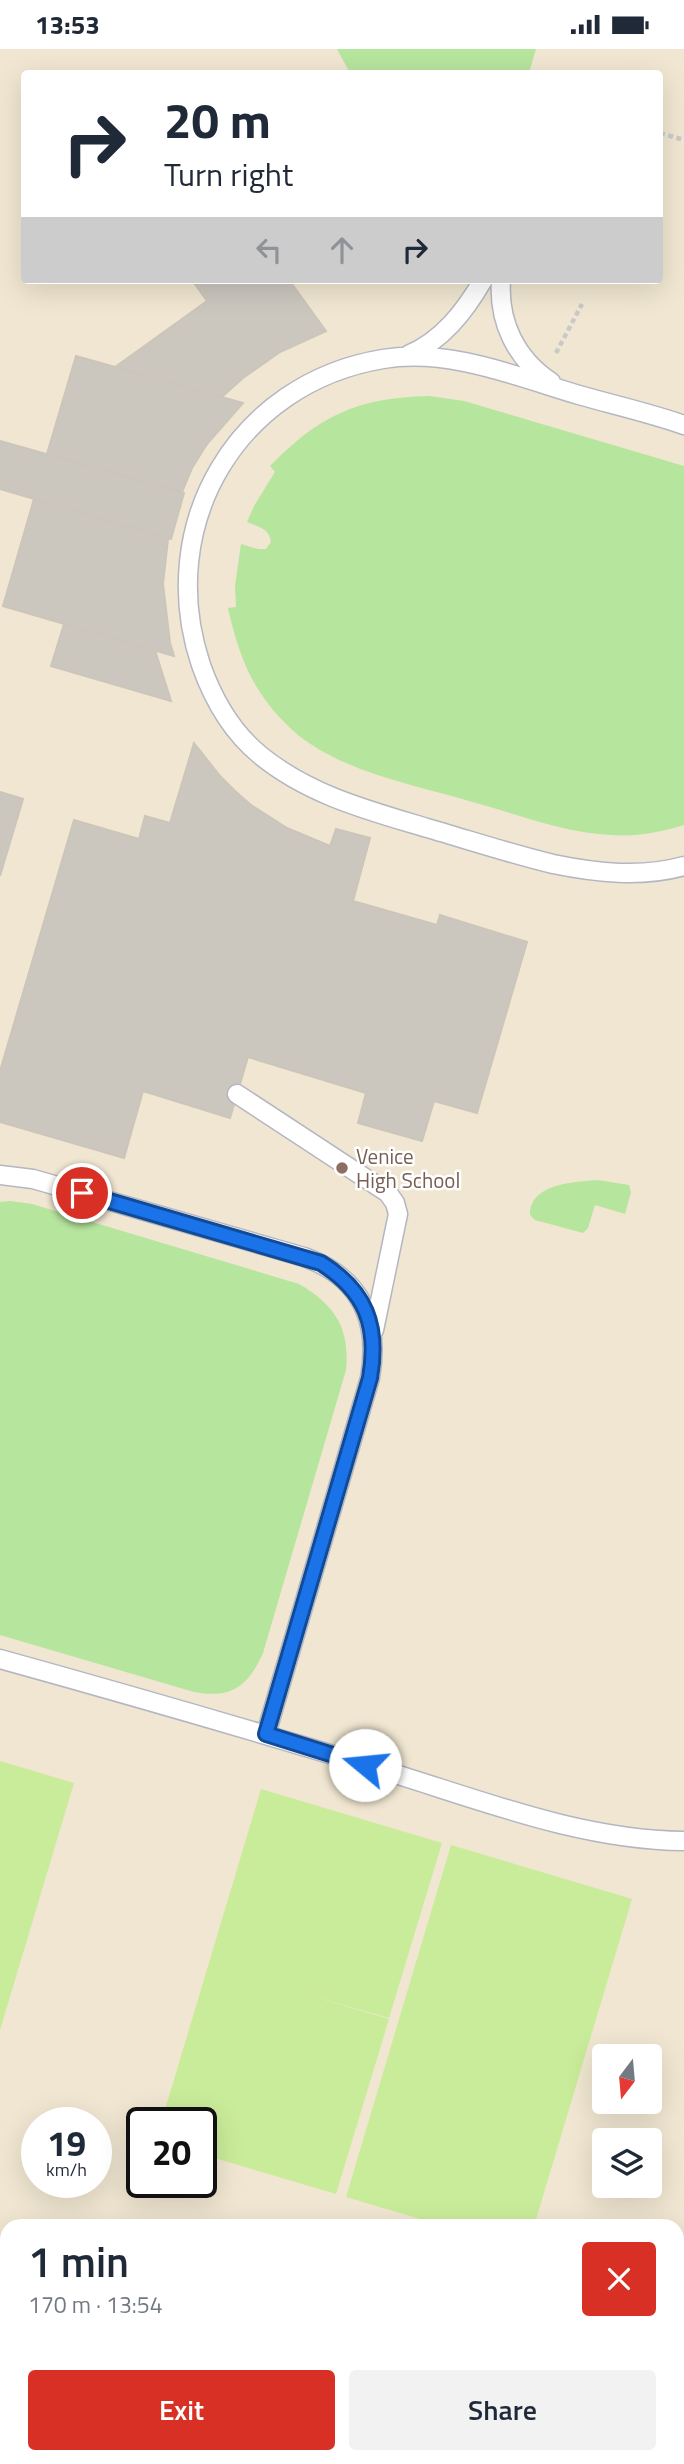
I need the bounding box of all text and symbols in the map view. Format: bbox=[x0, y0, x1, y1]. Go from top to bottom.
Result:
text: 13:53 bbox=[35, 5, 100, 44]
text: 20 m bbox=[164, 82, 271, 157]
icon: right bbox=[49, 98, 140, 189]
text: Turn right bbox=[164, 150, 293, 198]
icon: left bbox=[250, 231, 288, 269]
icon: ahead bbox=[323, 231, 361, 269]
icon: right bbox=[396, 231, 434, 269]
place label: Venice High School bbox=[356, 1140, 460, 1196]
marker: Venice High School bbox=[334, 1160, 350, 1176]
pin bbox=[52, 1163, 112, 1223]
icon: arrive bbox=[63, 1174, 101, 1212]
position arrow bbox=[328, 1728, 402, 1802]
north arrow bbox=[592, 2044, 662, 2114]
map controls bbox=[592, 2044, 662, 2198]
speed limit sign: 20 bbox=[126, 2107, 217, 2198]
text: 19 bbox=[47, 2116, 86, 2170]
button: layers bbox=[592, 2128, 662, 2198]
text: km/h bbox=[46, 2156, 87, 2183]
text: 1 min bbox=[28, 2229, 129, 2293]
button: close bbox=[582, 2242, 656, 2316]
text: 170 m · 13:54 bbox=[28, 2287, 163, 2322]
button: Exit bbox=[28, 2370, 335, 2450]
button: Share bbox=[349, 2370, 656, 2450]

